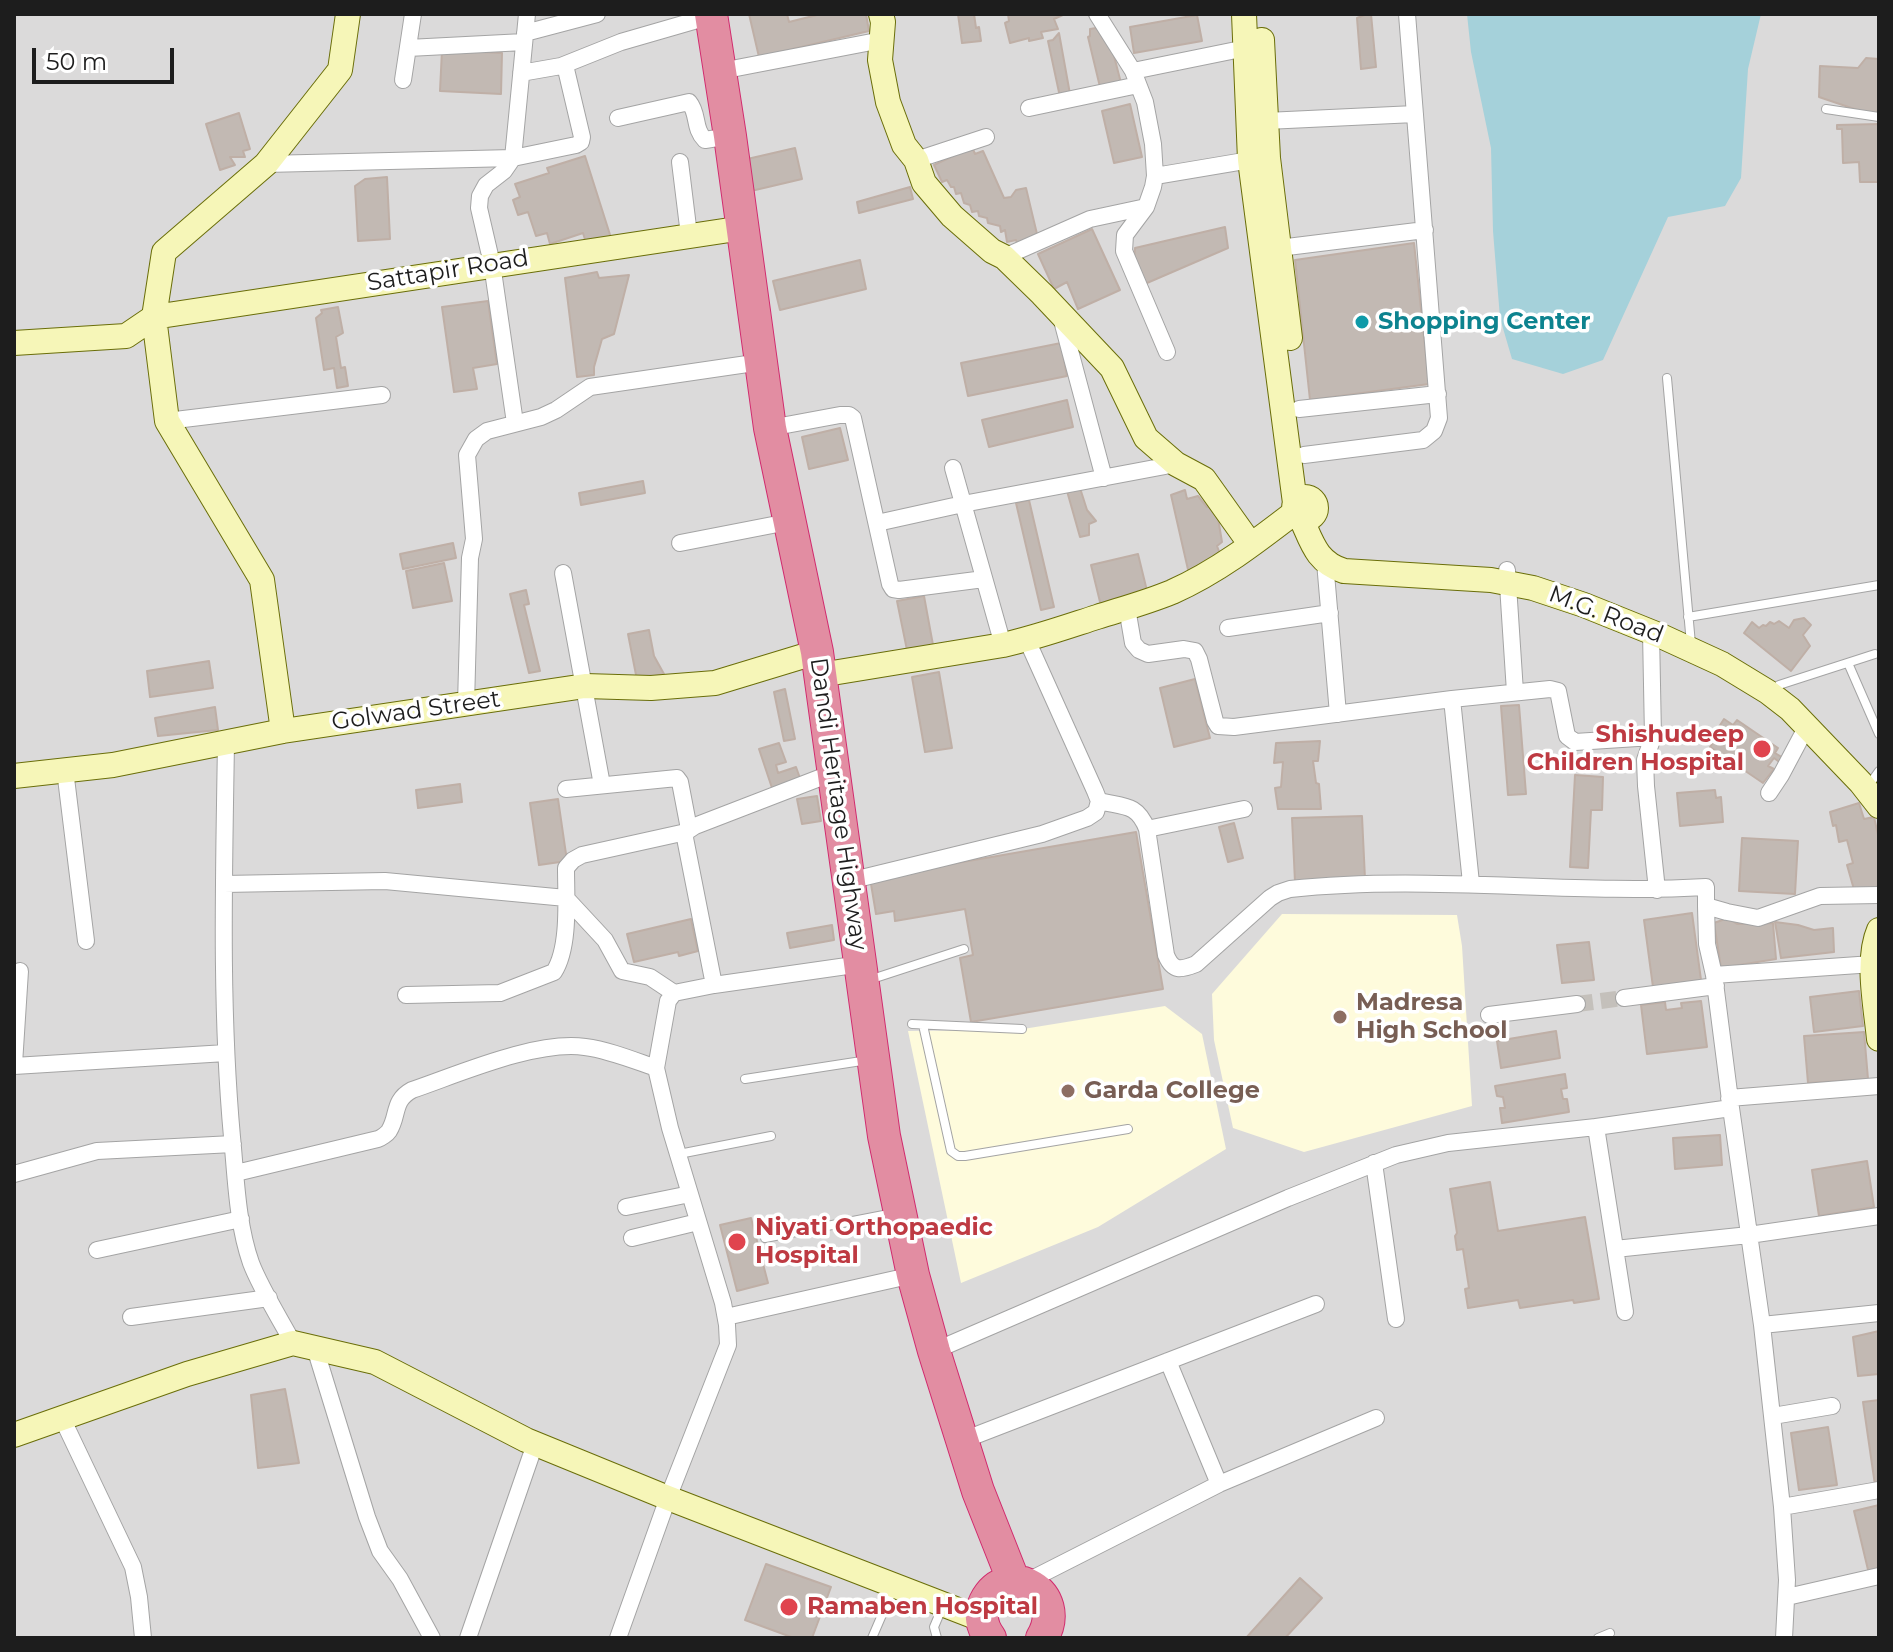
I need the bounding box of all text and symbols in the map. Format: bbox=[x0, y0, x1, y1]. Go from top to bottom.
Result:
scale bar bbox=[36, 32, 178, 82]
text: 50 m bbox=[46, 47, 107, 76]
street label: Sattapir Road bbox=[365, 244, 531, 298]
place label: Shopping Center bbox=[1378, 308, 1591, 336]
marker: Shopping Center bbox=[1353, 313, 1371, 331]
street label: M.G. Road bbox=[1545, 580, 1667, 650]
street label: Dandi Heritage Highway bbox=[803, 656, 873, 952]
street label: Golwad Street bbox=[330, 685, 502, 737]
place label: Shishudeep Children Hospital bbox=[1527, 721, 1744, 777]
marker: Shishudeep Children Hospital bbox=[1751, 738, 1773, 760]
place label: Madresa High School bbox=[1356, 989, 1508, 1045]
marker: Madresa High School bbox=[1331, 1008, 1349, 1026]
place label: Garda College bbox=[1084, 1077, 1260, 1105]
marker: Garda College bbox=[1059, 1082, 1077, 1100]
place label: Niyati Orthopaedic Hospital bbox=[755, 1214, 993, 1270]
marker: Niyati Orthopaedic Hospital bbox=[726, 1231, 748, 1253]
place label: Ramaben Hospital bbox=[807, 1593, 1038, 1621]
marker: Ramaben Hospital bbox=[778, 1596, 800, 1618]

